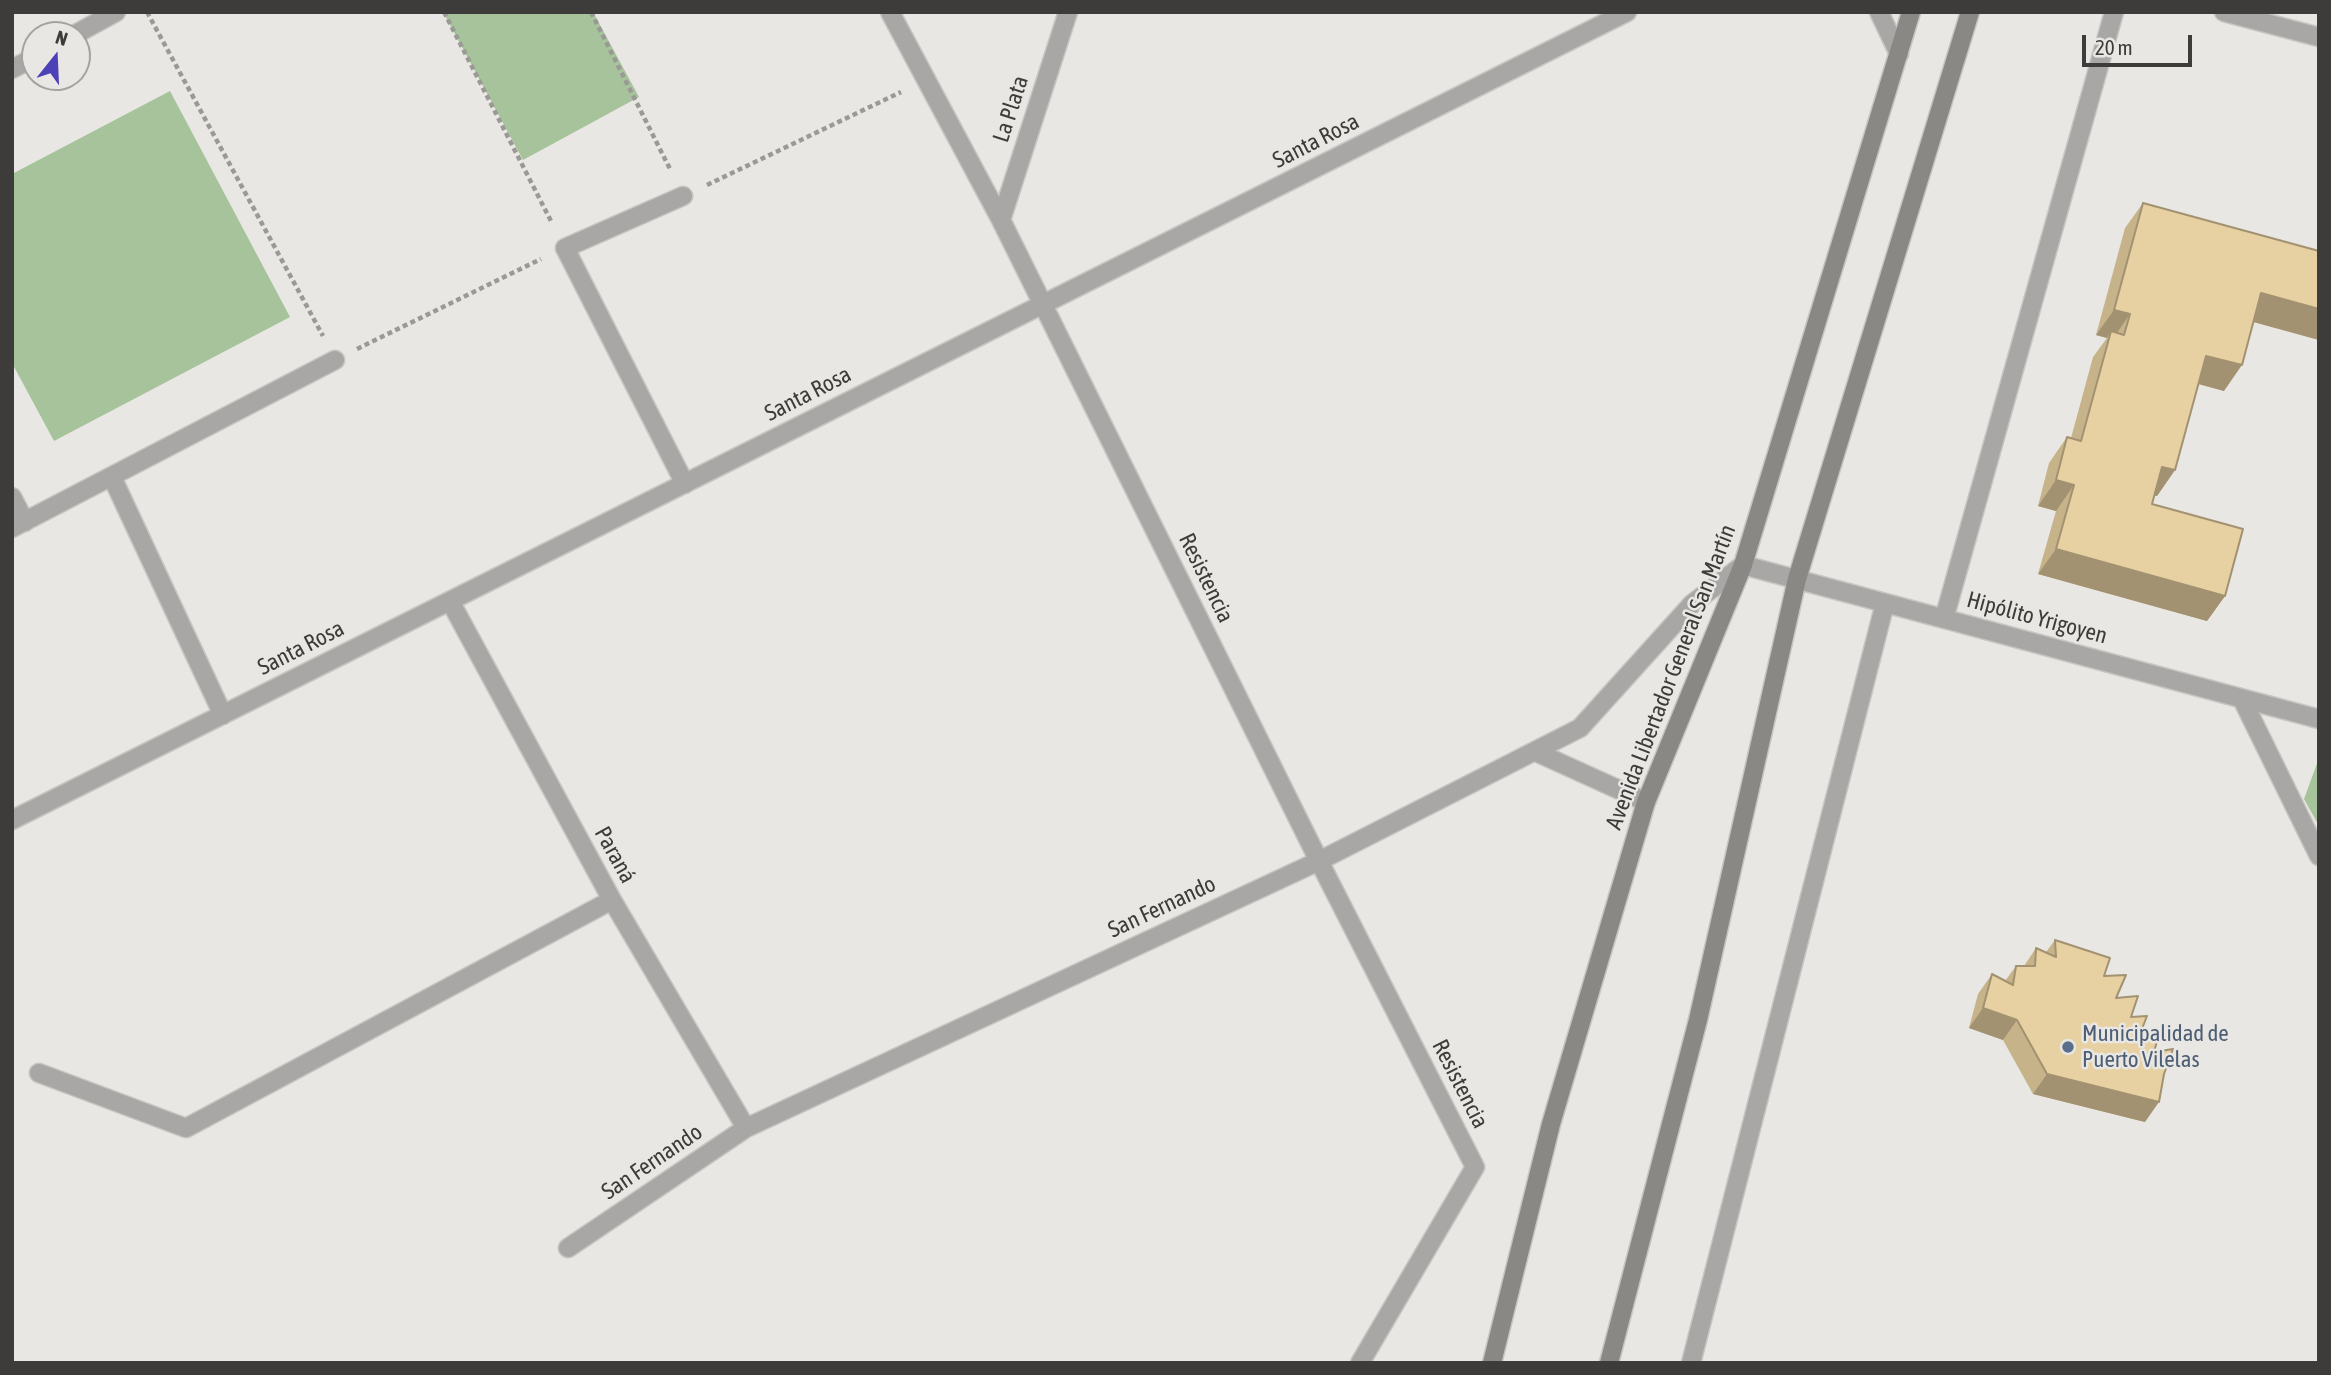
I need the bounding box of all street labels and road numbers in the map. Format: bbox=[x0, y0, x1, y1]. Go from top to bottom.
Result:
street label: La Plata bbox=[987, 72, 1035, 146]
street label: Santa Rosa bbox=[1268, 108, 1364, 174]
street label: Santa Rosa bbox=[760, 361, 856, 427]
street label: Avenida Libertador General San Martín bbox=[1600, 521, 1742, 833]
street label: Resistencia bbox=[1173, 529, 1239, 627]
street label: Hipólito Yrigoyen bbox=[1964, 586, 2110, 650]
street label: Santa Rosa bbox=[253, 615, 349, 681]
street label: Paraná bbox=[588, 822, 642, 888]
street label: San Fernando bbox=[1104, 870, 1220, 944]
street label: Resistencia bbox=[1426, 1035, 1494, 1133]
street label: San Fernando bbox=[596, 1118, 708, 1206]

